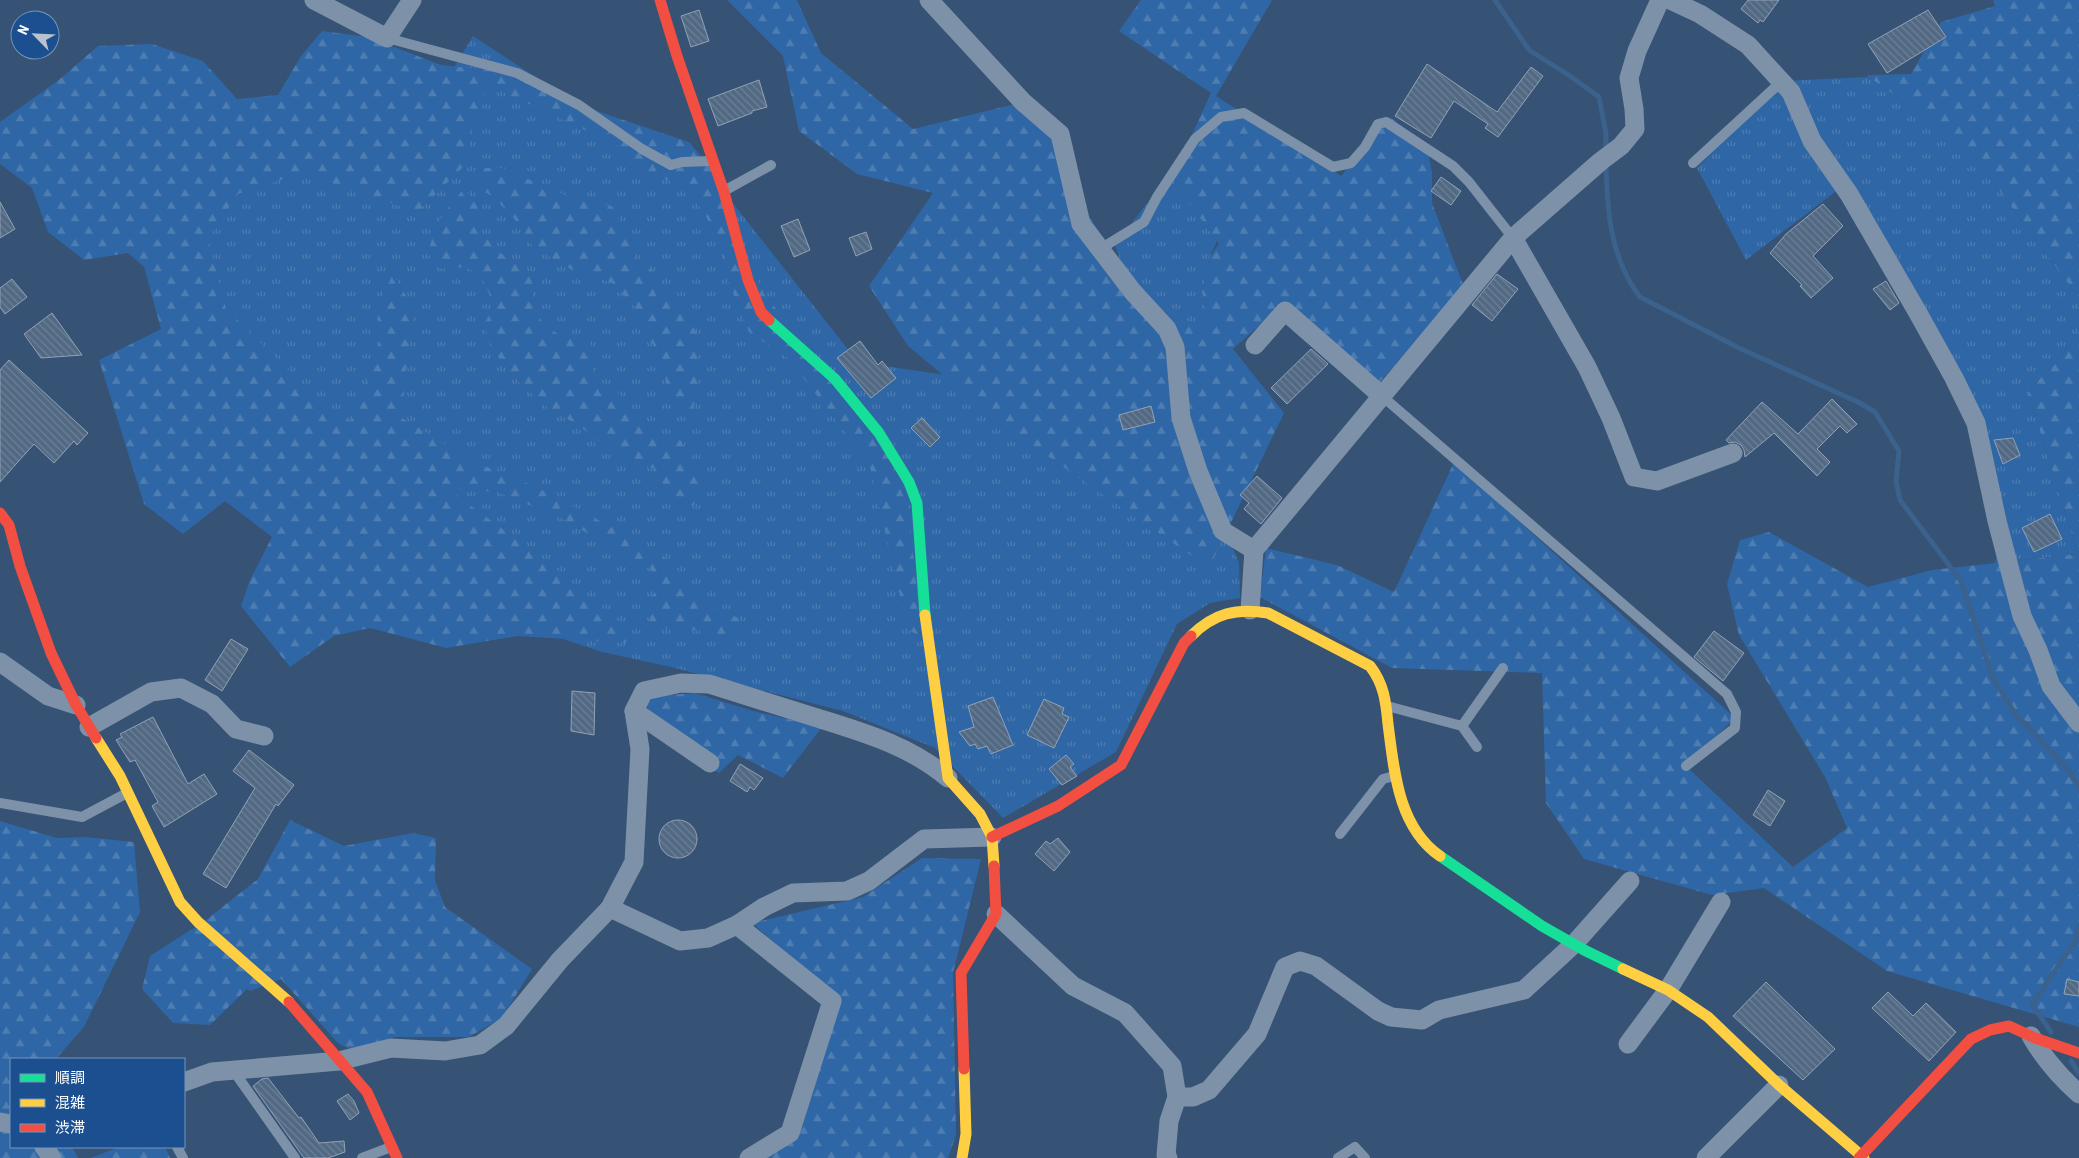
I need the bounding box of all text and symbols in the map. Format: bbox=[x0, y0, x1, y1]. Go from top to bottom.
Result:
north arrow bbox=[10, 10, 60, 60]
text: N bbox=[14, 23, 32, 37]
legend bbox=[10, 1058, 185, 1148]
text: 順調 bbox=[55, 1069, 85, 1087]
text: 混雑 bbox=[55, 1094, 85, 1112]
text: 渋滞 bbox=[55, 1119, 85, 1137]

